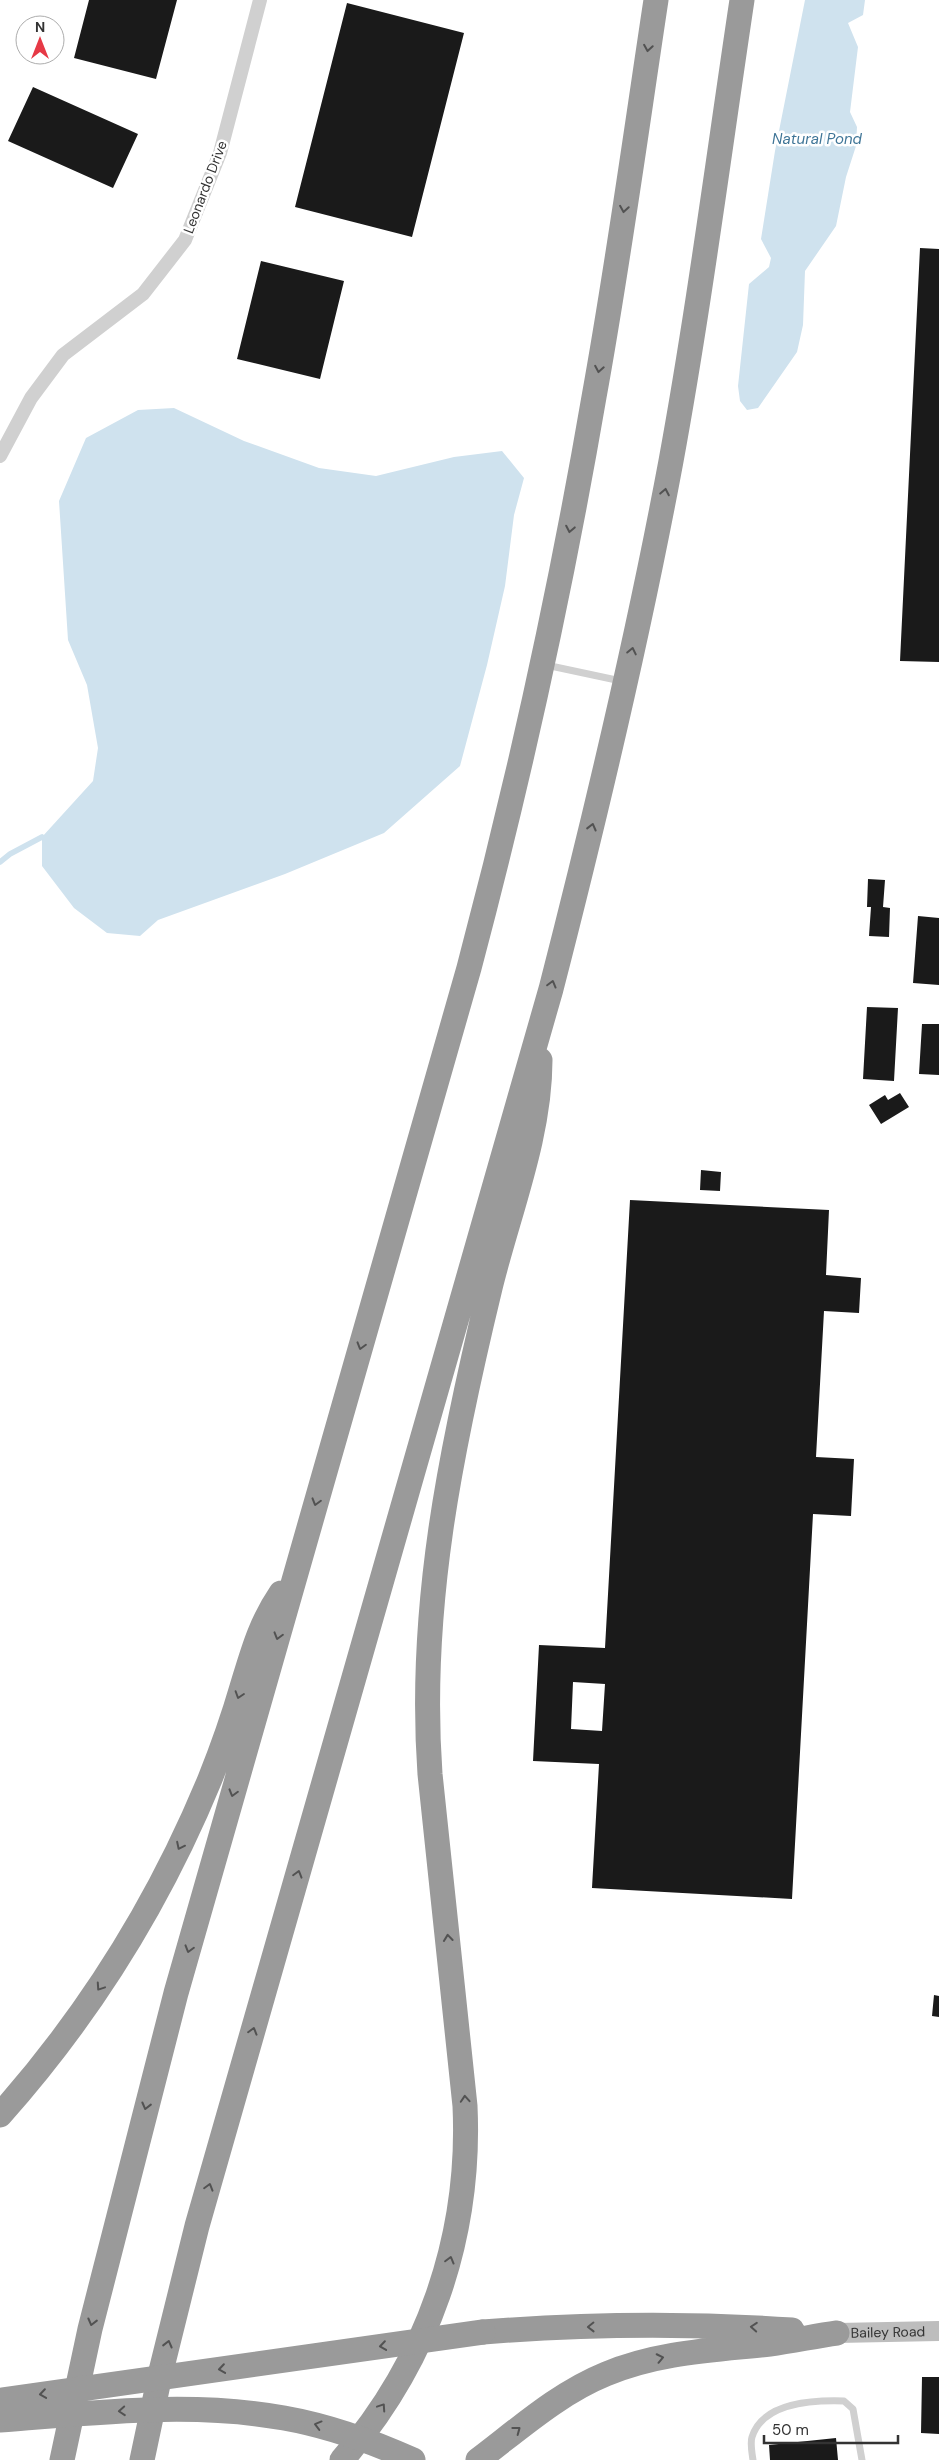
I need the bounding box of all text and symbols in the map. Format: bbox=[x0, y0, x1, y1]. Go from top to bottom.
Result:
north arrow bbox=[15, 15, 65, 65]
text: N bbox=[35, 18, 45, 36]
one-way arrow bbox=[644, 44, 654, 53]
water label: Natural Pond bbox=[772, 129, 863, 149]
street label: Leonardo Drive bbox=[179, 138, 231, 236]
one-way arrow bbox=[619, 205, 630, 213]
one-way arrow bbox=[595, 365, 605, 374]
one-way arrow bbox=[659, 488, 670, 496]
one-way arrow bbox=[565, 525, 576, 534]
one-way arrow bbox=[626, 647, 637, 656]
one-way arrow bbox=[586, 822, 597, 831]
one-way arrow bbox=[546, 980, 557, 989]
one-way arrow bbox=[356, 1341, 366, 1349]
one-way arrow bbox=[312, 1497, 322, 1505]
one-way arrow bbox=[273, 1632, 283, 1640]
one-way arrow bbox=[235, 1690, 245, 1699]
one-way arrow bbox=[229, 1788, 239, 1796]
one-way arrow bbox=[176, 1841, 186, 1850]
one-way arrow bbox=[292, 1871, 302, 1879]
one-way arrow bbox=[443, 1934, 454, 1942]
one-way arrow bbox=[184, 1944, 194, 1952]
one-way arrow bbox=[97, 1982, 106, 1991]
one-way arrow bbox=[248, 2027, 258, 2035]
one-way arrow bbox=[459, 2095, 470, 2103]
one-way arrow bbox=[141, 2101, 152, 2110]
one-way arrow bbox=[203, 2183, 213, 2191]
one-way arrow bbox=[444, 2256, 455, 2265]
one-way arrow bbox=[87, 2318, 98, 2327]
one-way arrow bbox=[587, 2322, 595, 2332]
one-way arrow bbox=[750, 2322, 758, 2333]
street label: Bailey Road bbox=[851, 2322, 925, 2342]
one-way arrow bbox=[162, 2340, 173, 2349]
one-way arrow bbox=[378, 2340, 386, 2351]
one-way arrow bbox=[656, 2353, 664, 2364]
one-way arrow bbox=[217, 2363, 225, 2374]
one-way arrow bbox=[39, 2388, 47, 2399]
one-way arrow bbox=[376, 2404, 385, 2413]
one-way arrow bbox=[118, 2406, 126, 2417]
scale bar bbox=[764, 2412, 898, 2444]
one-way arrow bbox=[314, 2420, 323, 2431]
text: 50 m bbox=[772, 2420, 809, 2440]
one-way arrow bbox=[511, 2428, 520, 2436]

